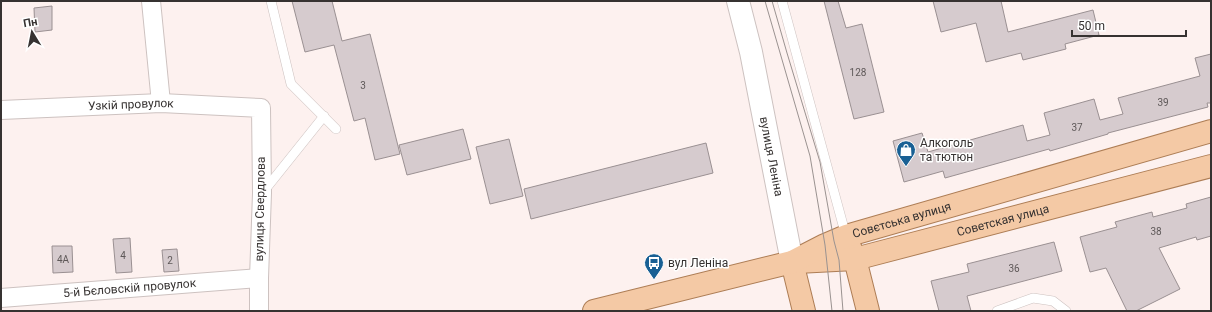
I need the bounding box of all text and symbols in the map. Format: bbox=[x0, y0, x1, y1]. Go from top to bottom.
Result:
north arrow bbox=[12, 12, 52, 52]
scale bar bbox=[1072, 12, 1186, 38]
text: Пн bbox=[22, 15, 38, 30]
text: 50 m bbox=[1078, 19, 1105, 33]
house number: 128 bbox=[850, 67, 867, 78]
house number: 3 bbox=[360, 80, 366, 91]
street label: Узкій провулок bbox=[88, 96, 175, 113]
house number: 39 bbox=[1157, 97, 1169, 108]
street label: вулиця Леніна bbox=[757, 115, 786, 198]
house number: 37 bbox=[1071, 122, 1083, 133]
place label: Алкоголь та тютюн bbox=[920, 136, 973, 164]
shop icon: Алкоголь та тютюн bbox=[895, 139, 917, 167]
street label: вулиця Свердлова bbox=[252, 156, 268, 262]
street label: Совєтська вулиця bbox=[851, 199, 953, 241]
street label: Советская улица bbox=[955, 202, 1051, 239]
house number: 38 bbox=[1150, 226, 1162, 237]
house number: 4 bbox=[120, 250, 126, 261]
bus stop icon: вул Леніна bbox=[643, 252, 665, 280]
house number: 4А bbox=[57, 254, 70, 265]
house number: 2 bbox=[167, 255, 173, 266]
place label: вул Леніна bbox=[668, 256, 728, 270]
house number: 36 bbox=[1008, 263, 1020, 274]
street label: 5-й Бєловскій провулок bbox=[63, 276, 197, 300]

